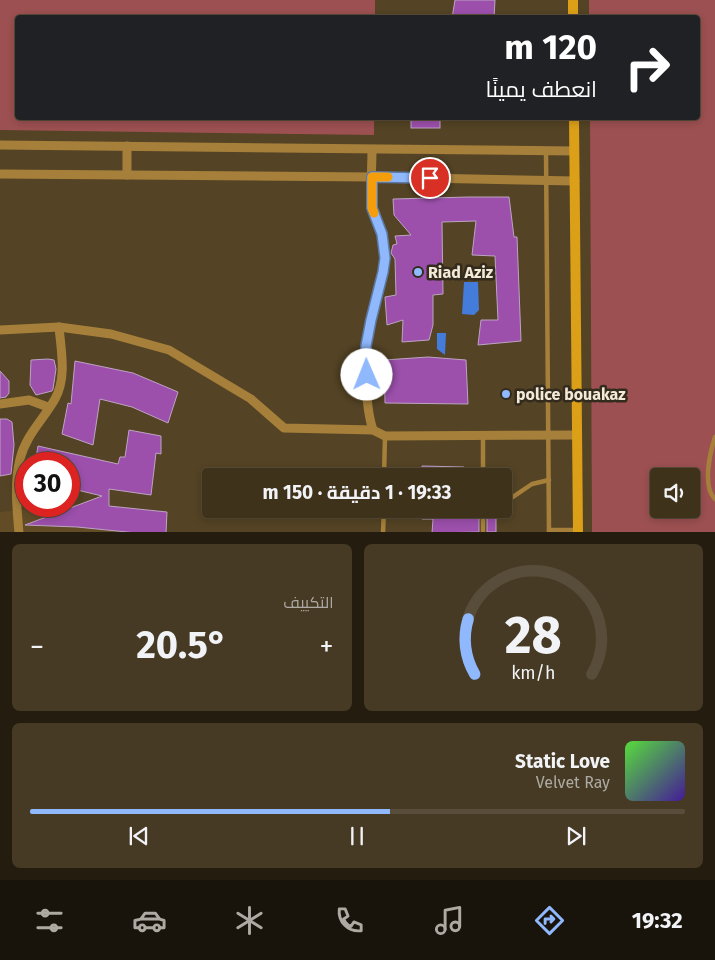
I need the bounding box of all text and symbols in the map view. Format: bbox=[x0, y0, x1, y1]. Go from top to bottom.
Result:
text: 120 m bbox=[504, 26, 597, 68]
icon: right bbox=[615, 35, 680, 100]
text: انعطف يمينًا bbox=[486, 76, 597, 103]
pin bbox=[409, 157, 451, 199]
icon: arrive bbox=[416, 164, 444, 192]
place label: Riad Aziz bbox=[428, 263, 494, 282]
marker: Riad Aziz bbox=[412, 266, 424, 278]
position arrow bbox=[340, 348, 392, 400]
place label: police bouakaz bbox=[516, 385, 626, 404]
marker: police bouakaz bbox=[500, 388, 512, 400]
speed limit sign: 30 bbox=[15, 452, 80, 517]
map controls bbox=[650, 468, 700, 518]
button: sound bbox=[650, 468, 700, 518]
text: 19:33 · 1 دقيقة · 150 m bbox=[263, 481, 452, 504]
text: التكييف bbox=[283, 593, 334, 612]
text: 28 bbox=[505, 604, 562, 667]
text: 20.5° bbox=[136, 622, 227, 668]
text: − bbox=[30, 630, 44, 663]
text: + bbox=[320, 630, 333, 663]
text: km/h bbox=[511, 662, 555, 684]
text: Static Love bbox=[515, 750, 610, 773]
text: Velvet Ray bbox=[536, 773, 610, 792]
icon: previous bbox=[125, 822, 153, 850]
icon: pause bbox=[343, 822, 371, 850]
icon: next bbox=[562, 822, 590, 850]
icon: filters bbox=[32, 903, 67, 938]
icon: car bbox=[132, 903, 167, 938]
icon: climate bbox=[232, 903, 267, 938]
icon: phone bbox=[332, 903, 367, 938]
icon: music bbox=[432, 903, 467, 938]
icon: directions bbox=[532, 903, 567, 938]
text: 19:32 bbox=[632, 907, 683, 934]

